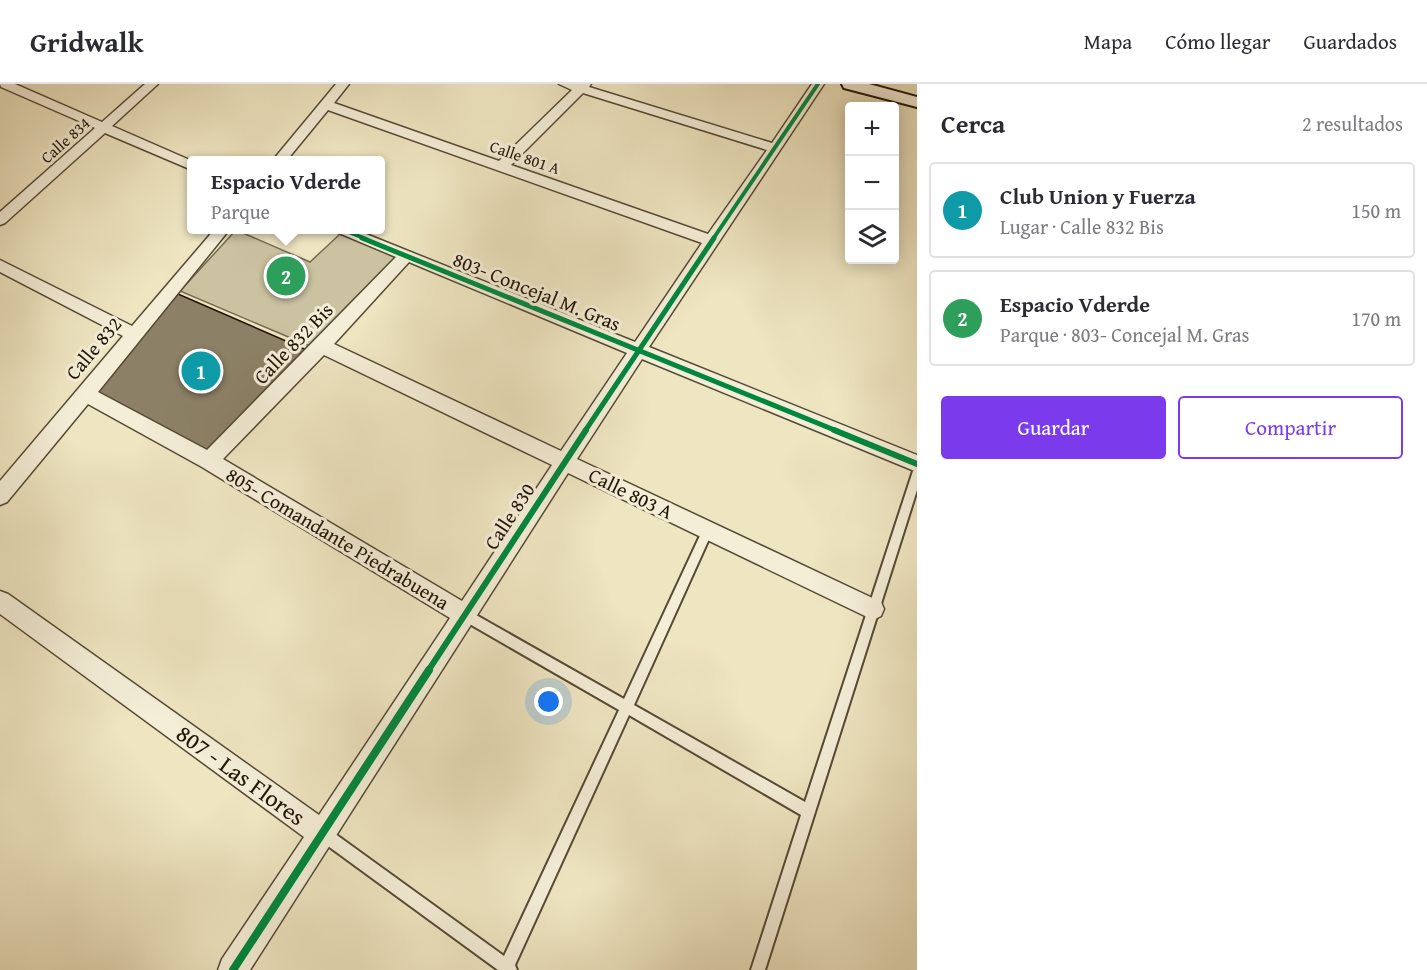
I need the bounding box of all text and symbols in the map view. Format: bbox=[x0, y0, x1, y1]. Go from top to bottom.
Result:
text: Gridwalk bbox=[30, 21, 143, 62]
text: Mapa bbox=[1084, 26, 1132, 57]
text: Cómo llegar bbox=[1165, 26, 1270, 57]
text: Guardados bbox=[1303, 26, 1397, 57]
map controls bbox=[845, 102, 899, 264]
button: + bbox=[845, 102, 899, 156]
text: Cerca bbox=[941, 104, 1005, 143]
text: 2 resultados bbox=[1302, 109, 1403, 138]
street label: Calle 834 bbox=[35, 111, 95, 169]
street label: Calle 801 A bbox=[487, 134, 564, 180]
popup bbox=[187, 156, 385, 234]
button: − bbox=[845, 156, 899, 210]
text: Espacio Vderde bbox=[211, 165, 361, 197]
text: Club Union y Fuerza bbox=[1000, 180, 1196, 212]
text: 1 bbox=[957, 196, 968, 225]
text: 150 m bbox=[1351, 196, 1401, 225]
text: Parque bbox=[211, 197, 270, 226]
button: layers bbox=[845, 210, 899, 264]
text: Lugar · Calle 832 Bis bbox=[1000, 212, 1164, 241]
street label: 803- Concejal M. Gras bbox=[449, 244, 625, 338]
pin: 2 bbox=[266, 254, 306, 298]
text: Espacio Vderde bbox=[1000, 288, 1150, 320]
street label: Calle 832 Bis bbox=[247, 296, 339, 390]
text: 2 bbox=[957, 304, 968, 333]
text: 170 m bbox=[1351, 304, 1401, 333]
street label: Calle 832 bbox=[58, 310, 128, 386]
text: Parque · 803- Concejal M. Gras bbox=[1000, 320, 1249, 349]
pin: 1 bbox=[182, 348, 220, 394]
button: Guardar bbox=[941, 396, 1166, 459]
button: Compartir bbox=[1178, 396, 1403, 459]
street label: 805- Comandante Piedrabuena bbox=[221, 460, 455, 617]
street label: Calle 803 A bbox=[584, 460, 678, 526]
street label: Calle 830 bbox=[477, 477, 541, 555]
your location bbox=[534, 687, 563, 716]
street label: 807 - Las Flores bbox=[169, 716, 313, 834]

